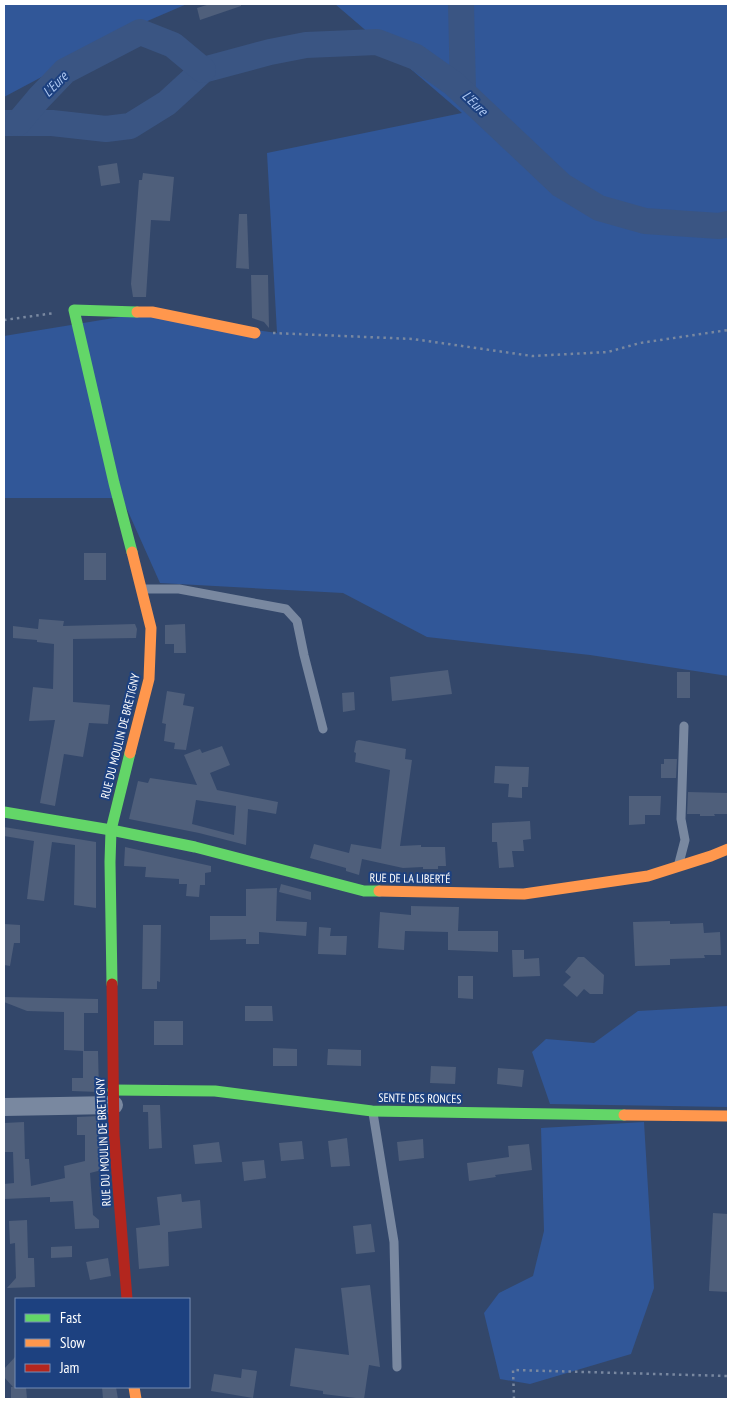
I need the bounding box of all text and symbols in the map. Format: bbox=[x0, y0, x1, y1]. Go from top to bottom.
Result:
water label: L'Eure bbox=[39, 67, 72, 100]
water label: L'Eure bbox=[458, 87, 492, 120]
street label: RUE DU MOULIN DE BRETIGNY bbox=[97, 671, 143, 800]
street label: RUE DE LA LIBERTÉ bbox=[369, 870, 451, 886]
street label: RUE DU MOULIN DE BRETIGNY bbox=[92, 1077, 114, 1207]
street label: SENTE DES RONCES bbox=[378, 1090, 462, 1106]
legend bbox=[15, 1298, 190, 1388]
text: Fast bbox=[60, 1308, 81, 1327]
text: Slow bbox=[60, 1333, 85, 1352]
text: Jam bbox=[59, 1358, 79, 1377]

